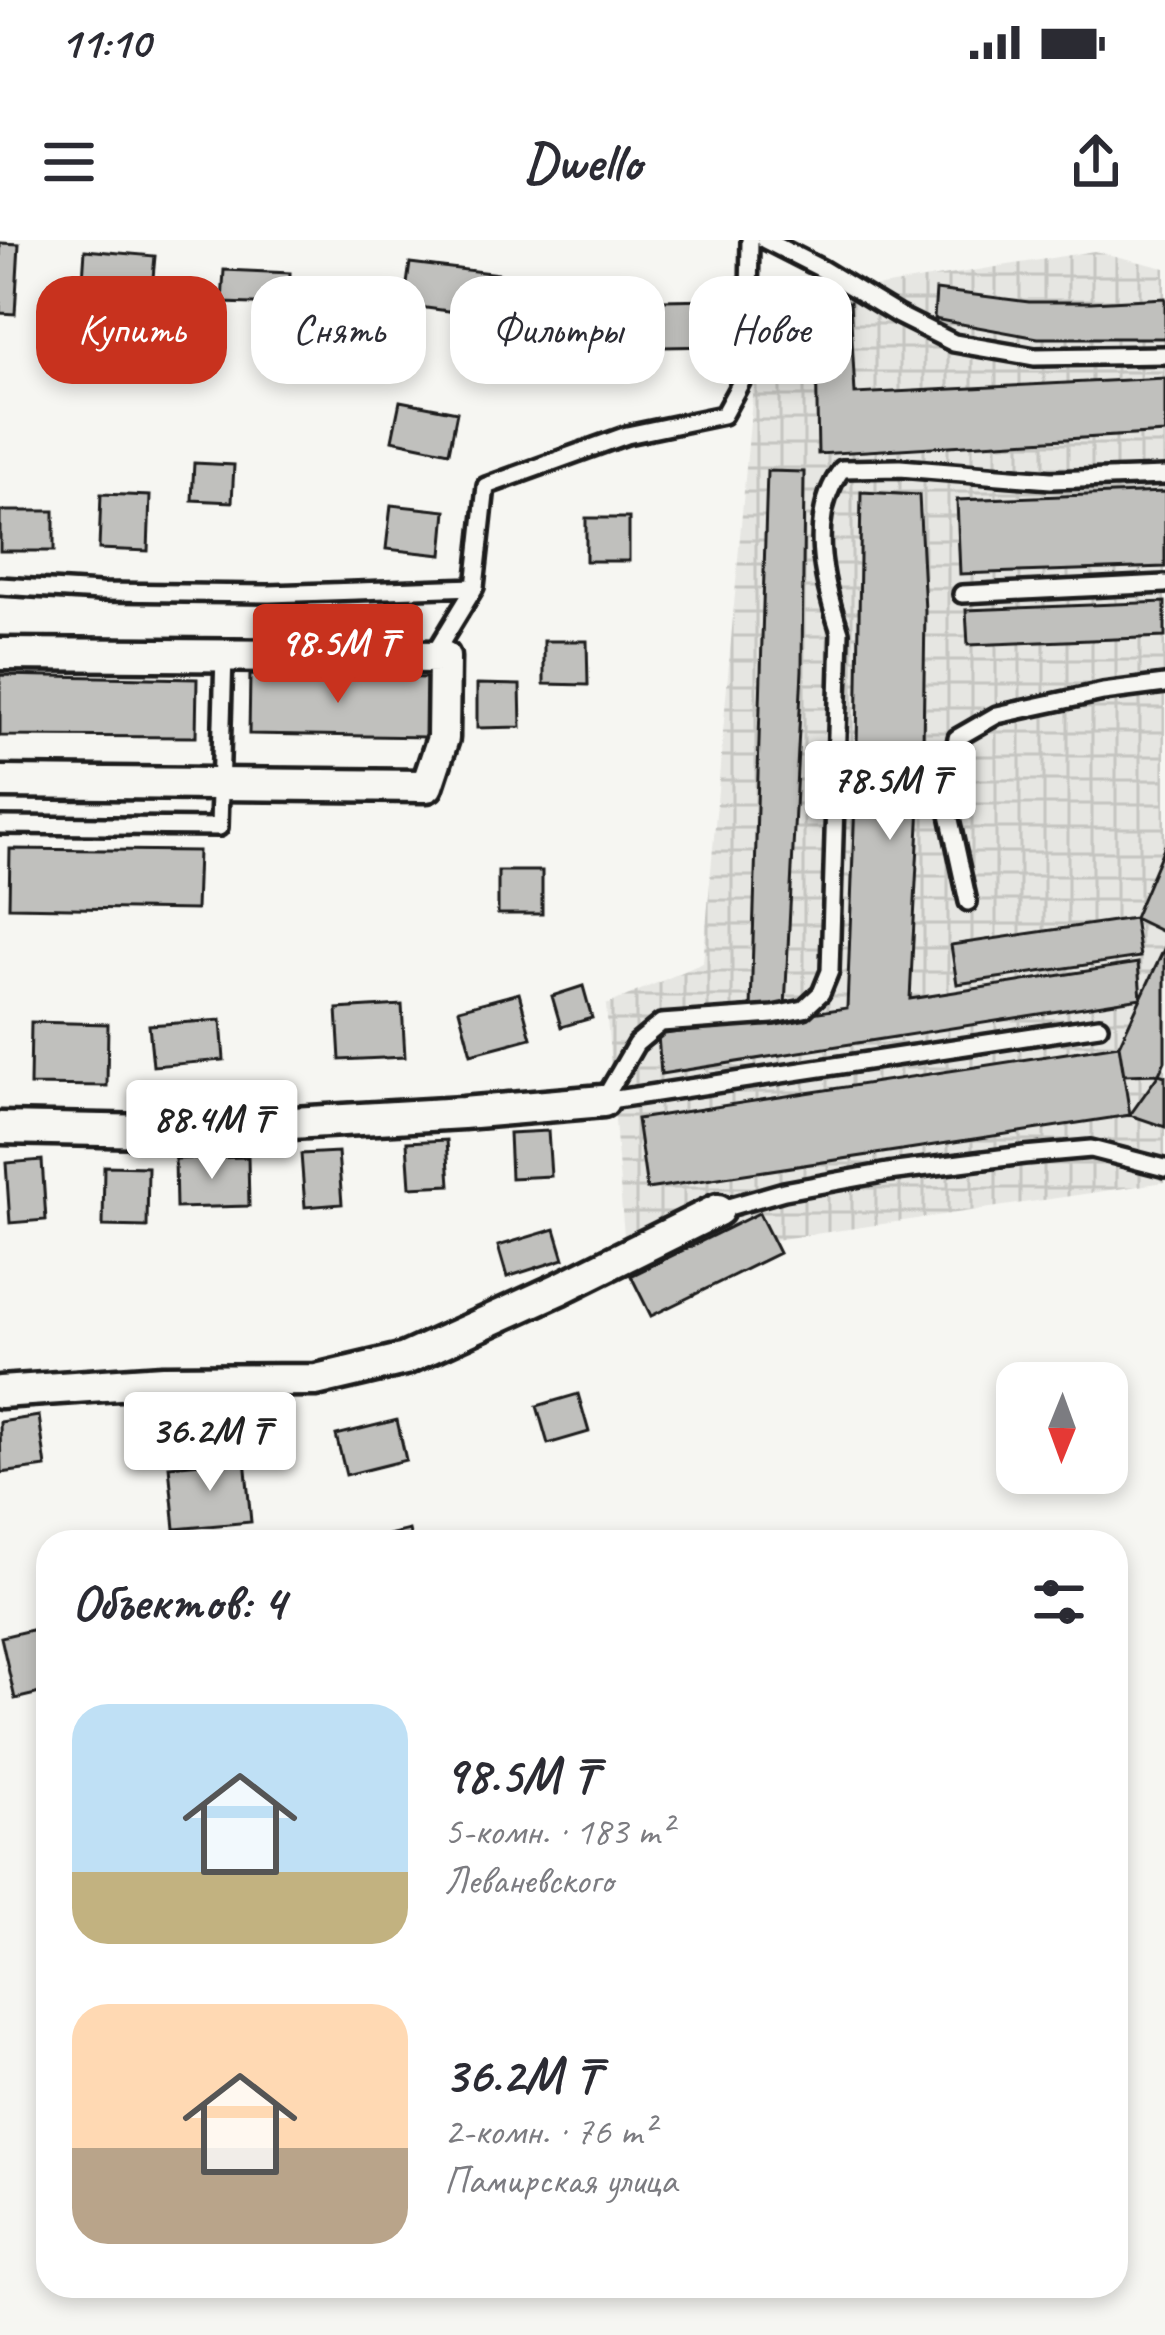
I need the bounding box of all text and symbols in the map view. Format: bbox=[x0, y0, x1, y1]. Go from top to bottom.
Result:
text: 11:10 bbox=[60, 14, 150, 71]
text: Dwello bbox=[524, 128, 641, 196]
icon: menu bbox=[36, 129, 102, 195]
icon: share bbox=[1063, 129, 1129, 195]
chip: Купить bbox=[36, 276, 227, 384]
chip: Снять bbox=[251, 276, 426, 384]
chip: Фильтры bbox=[450, 276, 665, 384]
chip: Новое bbox=[689, 276, 852, 384]
pin: 98.5M ₸ bbox=[227, 604, 449, 706]
text: 98.5M ₸ bbox=[280, 618, 396, 667]
pin: 78.5M ₸ bbox=[779, 741, 1001, 843]
text: 78.5M ₸ bbox=[832, 755, 948, 804]
pin: 88.4M ₸ bbox=[101, 1080, 323, 1182]
text: 88.4M ₸ bbox=[153, 1094, 271, 1143]
north arrow bbox=[996, 1362, 1128, 1494]
map controls bbox=[996, 1362, 1128, 1494]
pin: 36.2M ₸ bbox=[99, 1392, 321, 1494]
text: 36.2M ₸ bbox=[151, 1406, 269, 1455]
icon: filters bbox=[1026, 1569, 1092, 1635]
text: Объектов: 4 bbox=[72, 1570, 285, 1634]
text: 98.5M ₸ bbox=[444, 1743, 596, 1807]
icon: home bbox=[168, 1752, 312, 1896]
text: 5-комн. · 183 m² bbox=[444, 1807, 672, 1856]
text: Леваневского bbox=[444, 1856, 613, 1905]
text: 36.2M ₸ bbox=[444, 2043, 598, 2107]
icon: home bbox=[168, 2052, 312, 2196]
text: 2-комн. · 76 m² bbox=[444, 2107, 654, 2156]
text: Памирская улица bbox=[444, 2156, 677, 2205]

